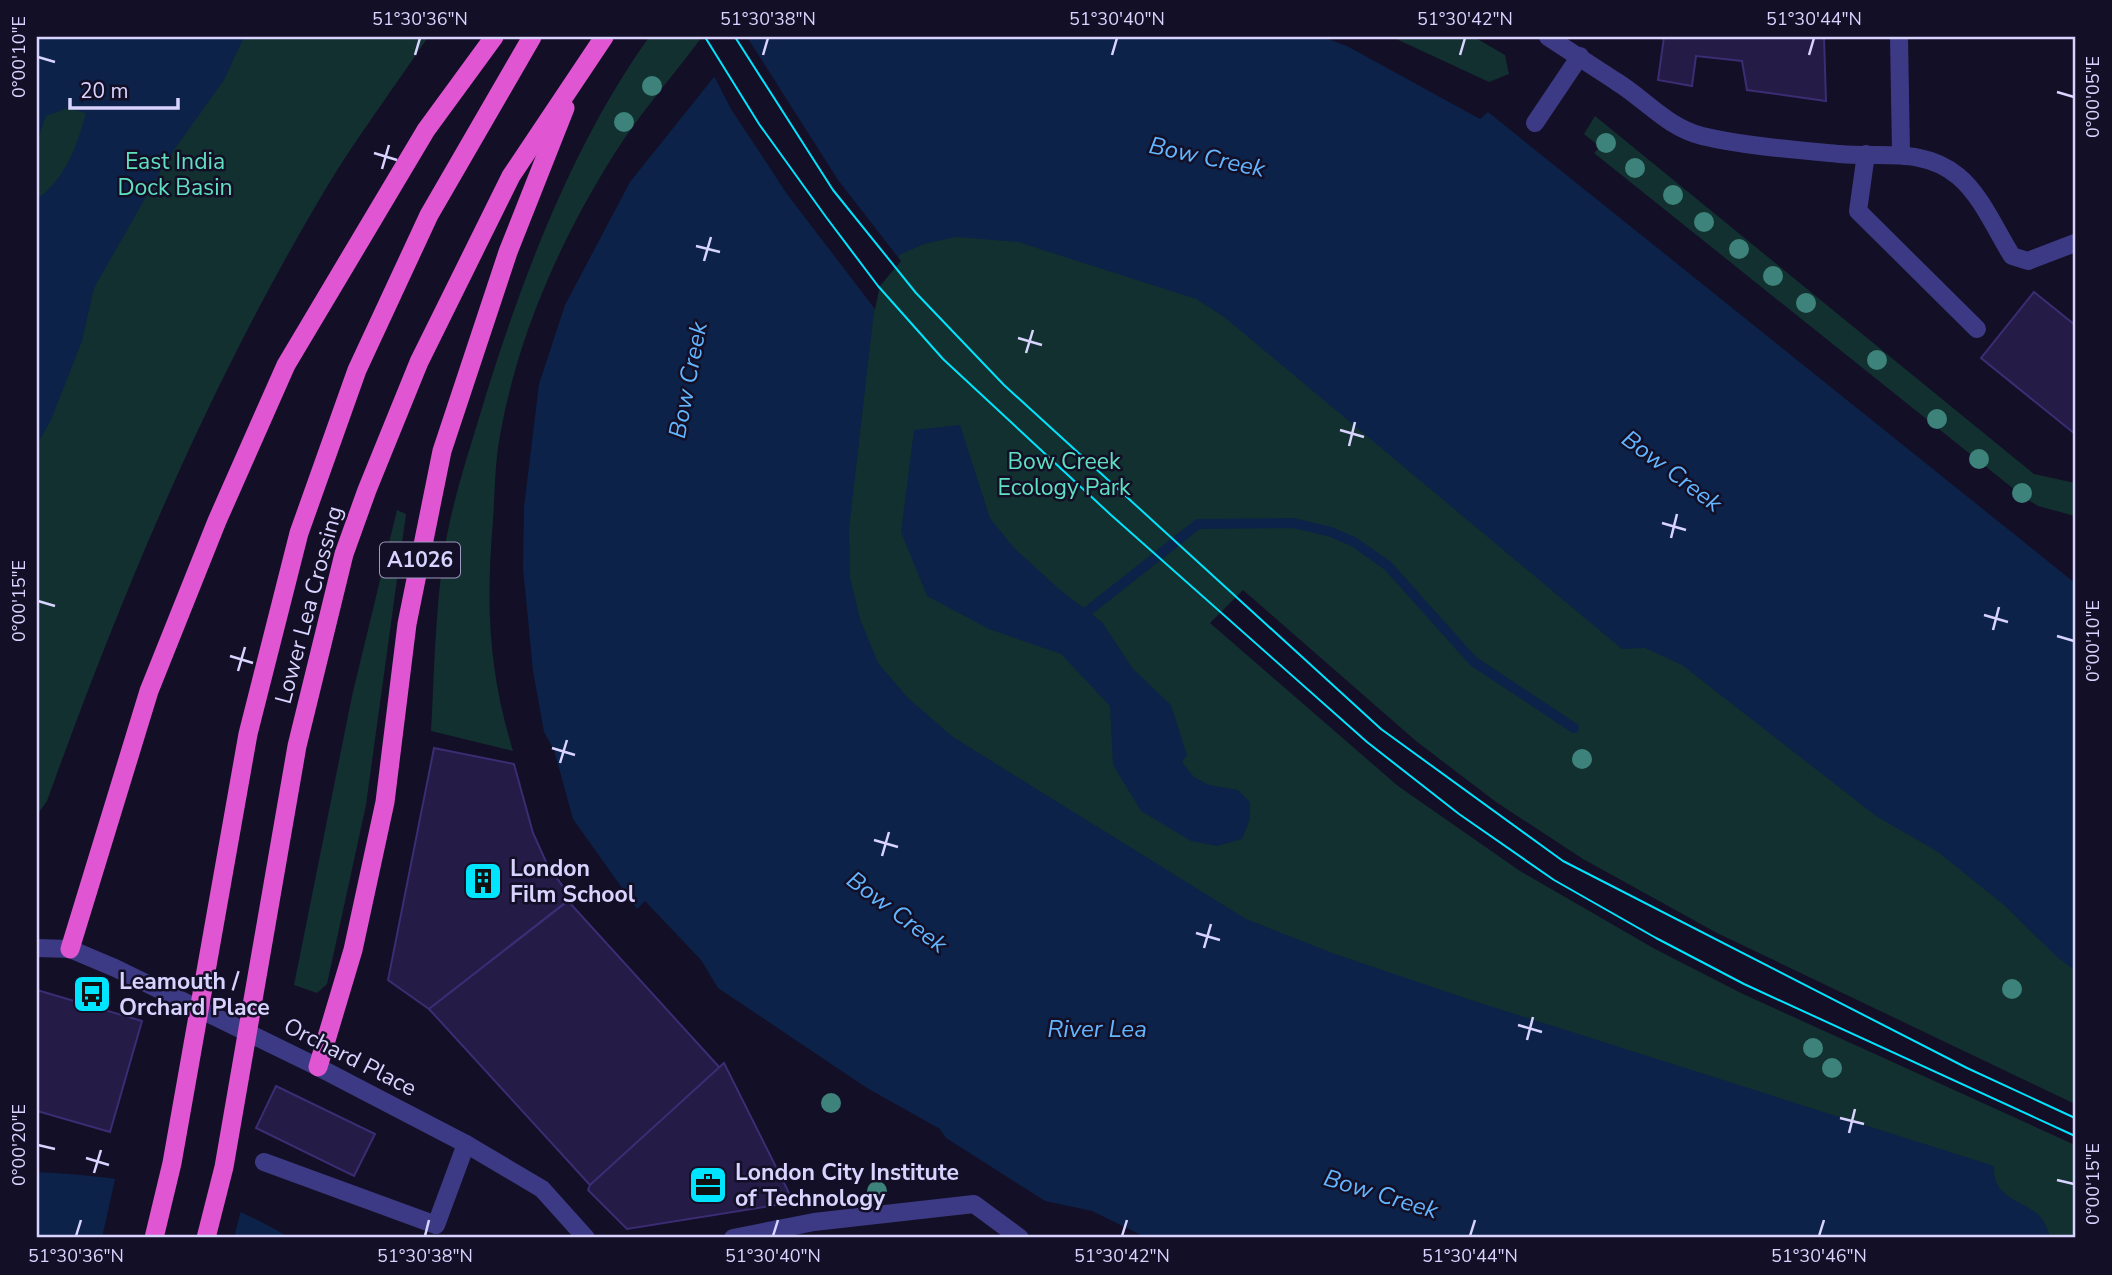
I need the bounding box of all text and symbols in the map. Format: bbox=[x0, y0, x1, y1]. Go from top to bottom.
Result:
text: 51°30'36"N bbox=[372, 7, 468, 31]
text: 51°30'38"N bbox=[720, 7, 816, 31]
text: 51°30'40"N bbox=[1069, 7, 1165, 31]
text: 51°30'42"N bbox=[1417, 7, 1513, 31]
text: 51°30'44"N bbox=[1766, 7, 1862, 31]
text: 0°00'10"E bbox=[7, 16, 31, 98]
text: 0°00'05"E bbox=[2081, 56, 2105, 138]
scale bar bbox=[70, 66, 178, 110]
text: 20 m bbox=[80, 77, 129, 105]
water label: Bow Creek bbox=[1146, 129, 1269, 185]
park label: East India Dock Basin bbox=[117, 146, 233, 203]
water label: Bow Creek bbox=[661, 318, 715, 441]
water label: Bow Creek bbox=[1615, 423, 1729, 520]
park label: Bow Creek Ecology Park bbox=[997, 446, 1131, 503]
street label: Lower Lea Crossing bbox=[268, 503, 350, 707]
road number: A1026 bbox=[380, 542, 460, 578]
text: 0°00'15"E bbox=[7, 560, 31, 642]
text: 0°00'10"E bbox=[2081, 600, 2105, 682]
place label: London Film School bbox=[510, 853, 636, 910]
building icon: London Film School bbox=[462, 860, 504, 902]
water label: Bow Creek bbox=[840, 864, 954, 961]
place label: Leamouth / Orchard Place bbox=[119, 966, 270, 1023]
bus stop icon: Leamouth / Orchard Place bbox=[71, 973, 113, 1015]
street label: Orchard Place bbox=[278, 1010, 422, 1104]
water label: River Lea bbox=[1047, 1013, 1147, 1045]
text: 0°00'20"E bbox=[7, 1104, 31, 1186]
text: 0°00'15"E bbox=[2081, 1143, 2105, 1225]
place label: London City Institute of Technology bbox=[735, 1157, 959, 1214]
water label: Bow Creek bbox=[1320, 1161, 1443, 1227]
office icon: London City Institute of Technology bbox=[687, 1164, 729, 1206]
text: 51°30'36"N bbox=[28, 1244, 124, 1268]
text: 51°30'38"N bbox=[377, 1244, 473, 1268]
text: 51°30'40"N bbox=[725, 1244, 821, 1268]
text: 51°30'42"N bbox=[1074, 1244, 1170, 1268]
text: 51°30'44"N bbox=[1422, 1244, 1518, 1268]
text: 51°30'46"N bbox=[1771, 1244, 1867, 1268]

